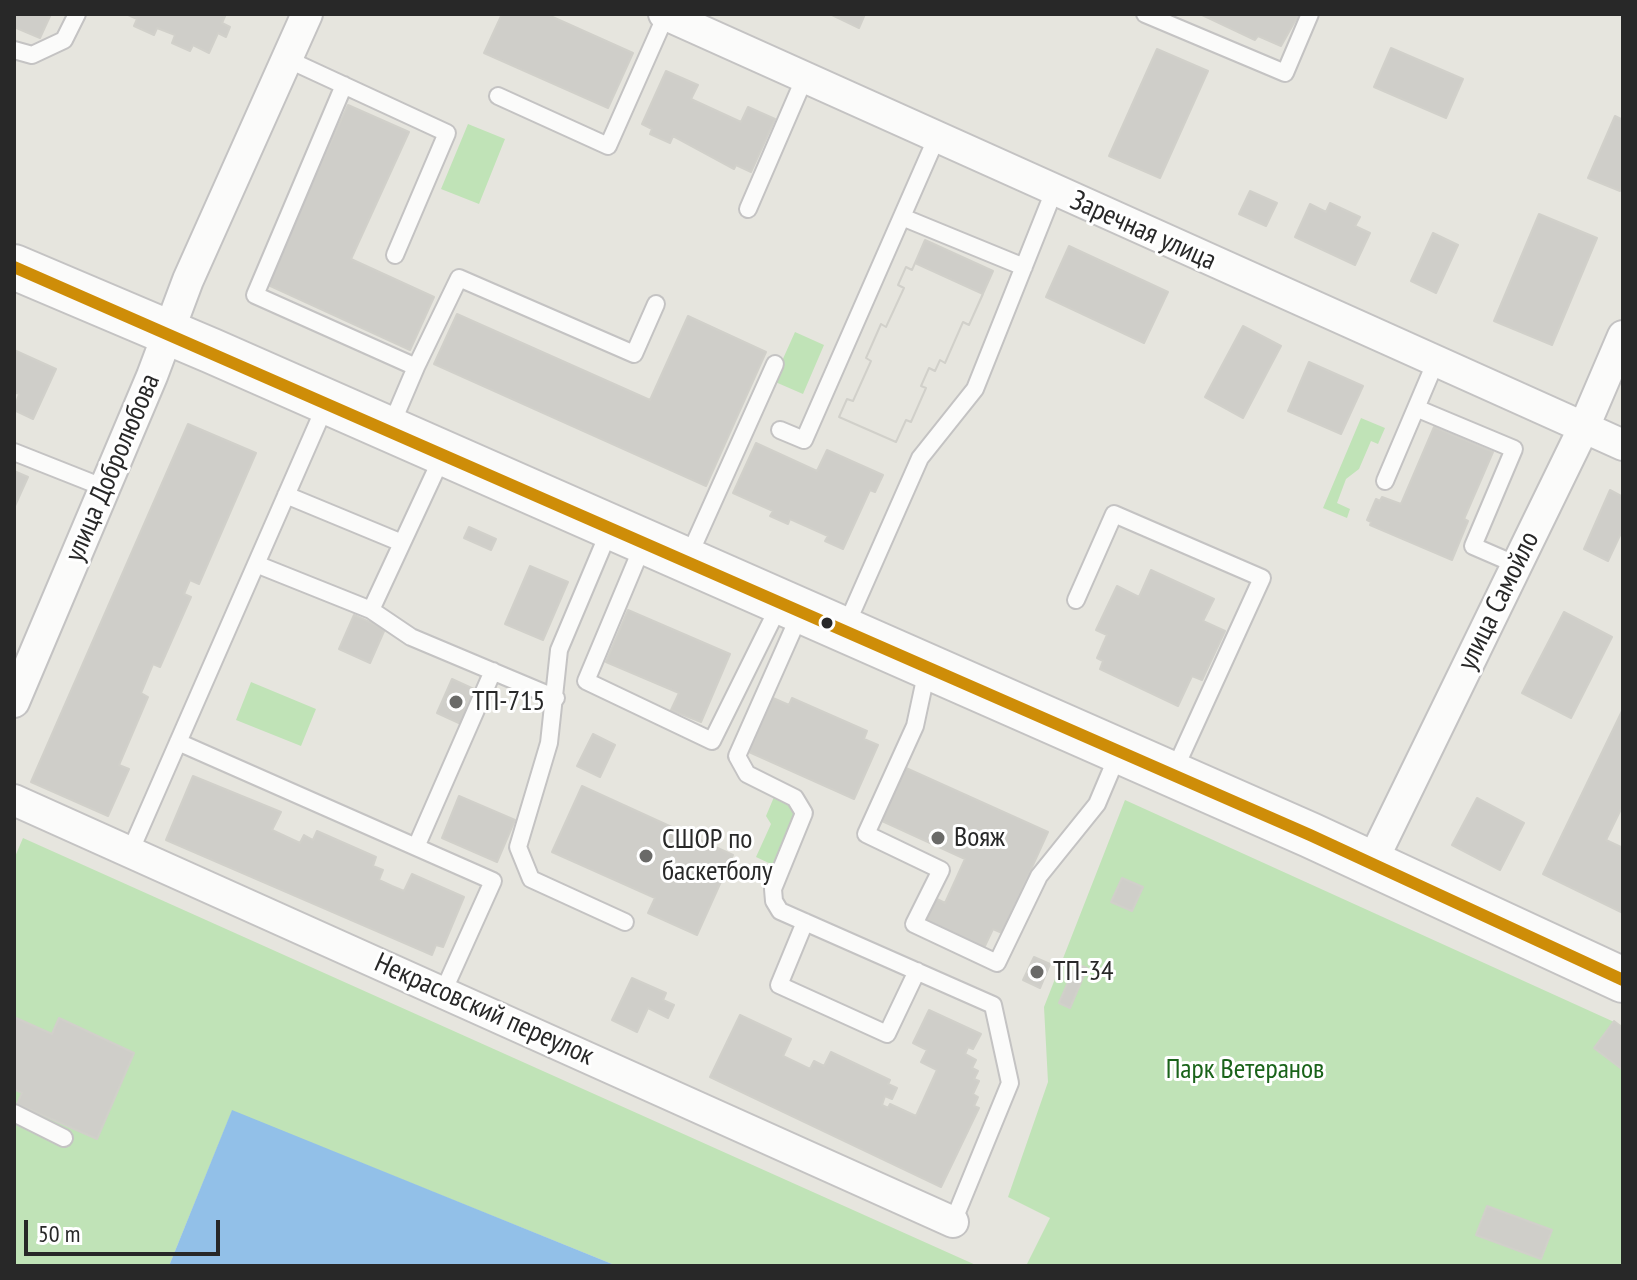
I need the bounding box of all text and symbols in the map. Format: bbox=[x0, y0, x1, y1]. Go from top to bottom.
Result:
street label: Заречная улица bbox=[1065, 184, 1221, 278]
street label: улица Добролюбова bbox=[58, 369, 168, 567]
street label: улица Самойло bbox=[1451, 526, 1547, 676]
unlabelled marker bbox=[819, 615, 835, 631]
place label: ТП-715 bbox=[472, 685, 545, 719]
marker: ТП-715 bbox=[447, 693, 465, 711]
place label: Вояж bbox=[954, 821, 1005, 855]
place label: СШОР по баскетболу bbox=[662, 823, 773, 889]
marker: Вояж bbox=[929, 829, 947, 847]
marker: СШОР по баскетболу bbox=[637, 847, 655, 865]
street label: Некрасовский переулок bbox=[369, 947, 599, 1073]
place label: ТП-34 bbox=[1053, 955, 1114, 989]
marker: ТП-34 bbox=[1028, 963, 1046, 981]
park label: Парк Ветеранов bbox=[1166, 1053, 1324, 1087]
scale bar bbox=[28, 1204, 224, 1254]
text: 50 m bbox=[38, 1218, 80, 1249]

